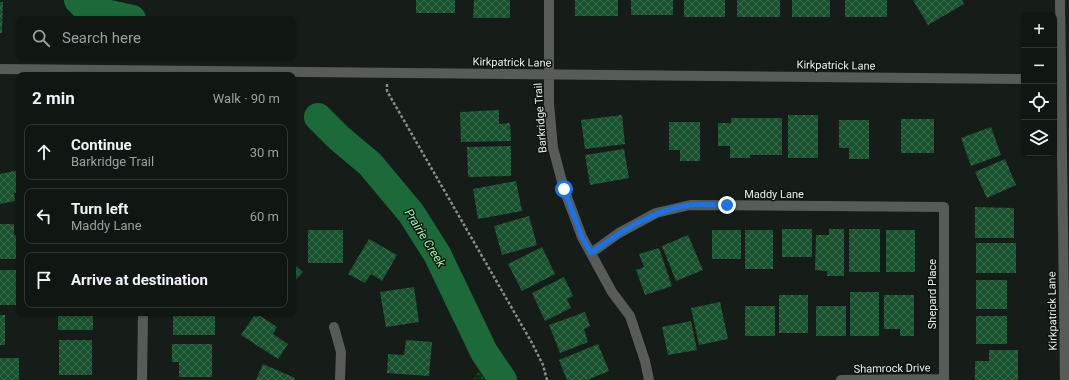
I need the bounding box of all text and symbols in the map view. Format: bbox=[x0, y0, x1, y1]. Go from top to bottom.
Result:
map controls bbox=[1021, 12, 1057, 156]
button: + bbox=[1021, 12, 1057, 48]
search box bbox=[16, 16, 296, 60]
icon: search bbox=[30, 27, 52, 49]
text: Search here bbox=[62, 29, 141, 47]
button: − bbox=[1021, 48, 1057, 84]
street label: Kirkpatrick Lane bbox=[472, 55, 552, 70]
street label: Kirkpatrick Lane bbox=[796, 58, 876, 73]
street label: Barkridge Trail bbox=[532, 82, 549, 153]
button: locate bbox=[1021, 84, 1057, 120]
text: 2 min bbox=[32, 88, 75, 108]
text: Walk · 90 m bbox=[213, 91, 280, 106]
button: layers bbox=[1021, 120, 1057, 156]
text: Continue bbox=[71, 136, 132, 154]
icon: ahead bbox=[33, 141, 55, 163]
text: 30 m bbox=[250, 145, 279, 160]
text: Barkridge Trail bbox=[71, 154, 154, 169]
route start bbox=[555, 180, 573, 198]
street label: Maddy Lane bbox=[744, 188, 804, 201]
route end bbox=[718, 196, 736, 214]
text: Turn left bbox=[71, 200, 128, 218]
icon: left bbox=[33, 205, 55, 227]
water label: Prairie Creek bbox=[402, 206, 449, 271]
text: 60 m bbox=[250, 209, 279, 224]
text: Maddy Lane bbox=[71, 218, 142, 233]
street label: Shepard Place bbox=[926, 259, 939, 329]
icon: arrive bbox=[33, 269, 55, 291]
text: Arrive at destination bbox=[71, 271, 208, 289]
street label: Kirkpatrick Lane bbox=[1045, 271, 1060, 351]
street label: Shamrock Drive bbox=[853, 361, 931, 376]

